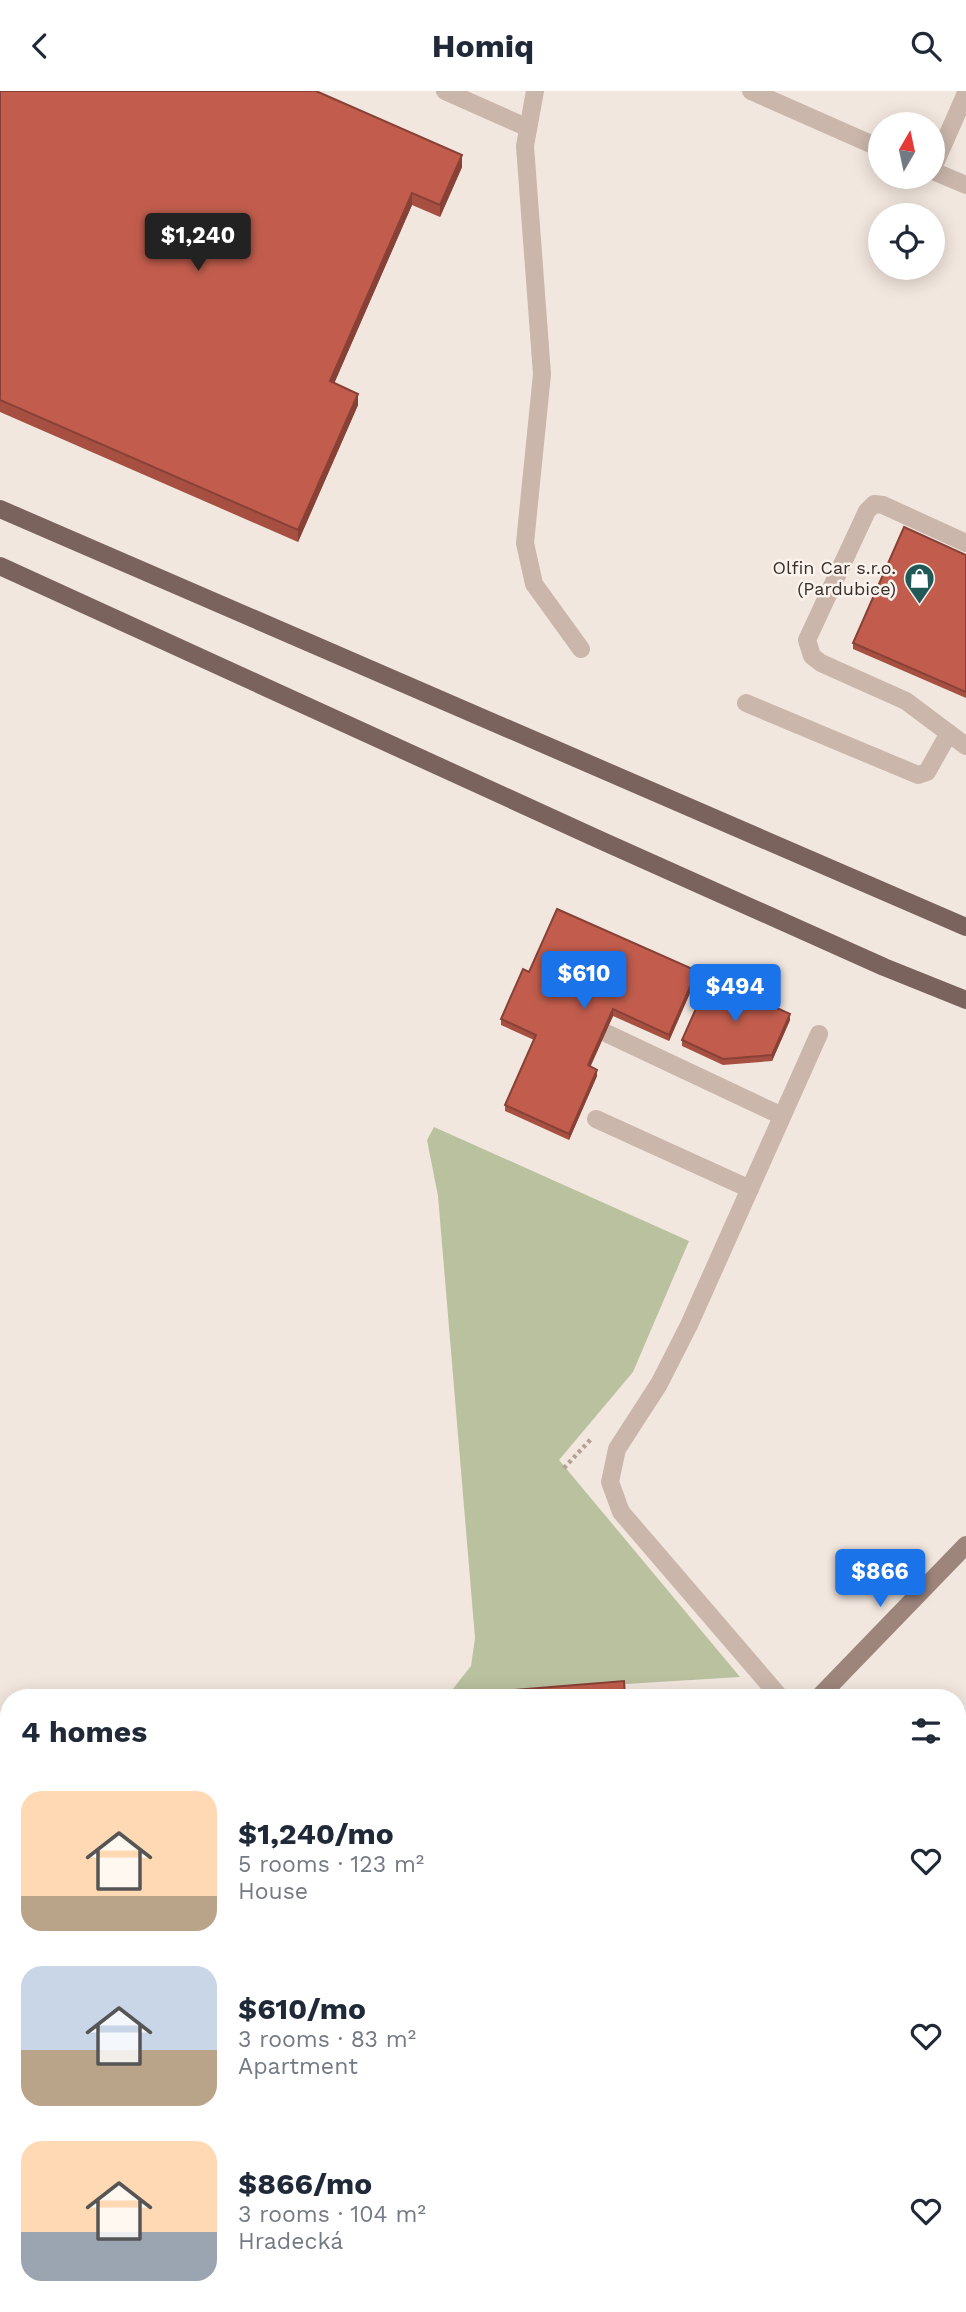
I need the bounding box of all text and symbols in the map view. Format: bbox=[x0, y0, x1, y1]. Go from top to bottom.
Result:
icon: back bbox=[21, 27, 59, 65]
text: Homiq bbox=[432, 27, 534, 65]
icon: search bbox=[907, 27, 945, 65]
north arrow bbox=[868, 112, 945, 189]
map controls bbox=[868, 112, 945, 280]
button: locate bbox=[868, 203, 945, 280]
pin: $1,240 bbox=[141, 213, 255, 273]
text: $1,240 bbox=[161, 222, 235, 249]
place label: Olfin Car s.r.o. (Pardubice) bbox=[772, 557, 896, 599]
shop icon: Olfin Car s.r.o. (Pardubice) bbox=[902, 561, 936, 605]
pin: $610 bbox=[543, 951, 625, 1011]
text: $610 bbox=[557, 960, 611, 987]
pin: $494 bbox=[694, 965, 776, 1024]
text: $494 bbox=[706, 973, 764, 1000]
pin: $866 bbox=[839, 1549, 921, 1609]
text: $866 bbox=[851, 1558, 909, 1585]
icon: filters bbox=[907, 1712, 945, 1750]
text: 4 homes bbox=[21, 1714, 147, 1749]
text: $1,240/mo bbox=[238, 1816, 394, 1851]
icon: home bbox=[77, 1819, 161, 1903]
icon: heart bbox=[907, 1842, 945, 1880]
text: 5 rooms · 123 m² bbox=[238, 1851, 424, 1878]
text: House bbox=[238, 1878, 308, 1905]
text: $610/mo bbox=[238, 1991, 366, 2026]
icon: home bbox=[77, 1994, 161, 2078]
icon: heart bbox=[907, 2017, 945, 2055]
text: 3 rooms · 83 m² bbox=[238, 2026, 416, 2053]
text: Apartment bbox=[238, 2053, 358, 2080]
text: $866/mo bbox=[238, 2166, 372, 2201]
icon: home bbox=[77, 2169, 161, 2253]
icon: heart bbox=[907, 2192, 945, 2230]
text: 3 rooms · 104 m² bbox=[238, 2201, 426, 2228]
text: Hradecká bbox=[238, 2228, 343, 2255]

